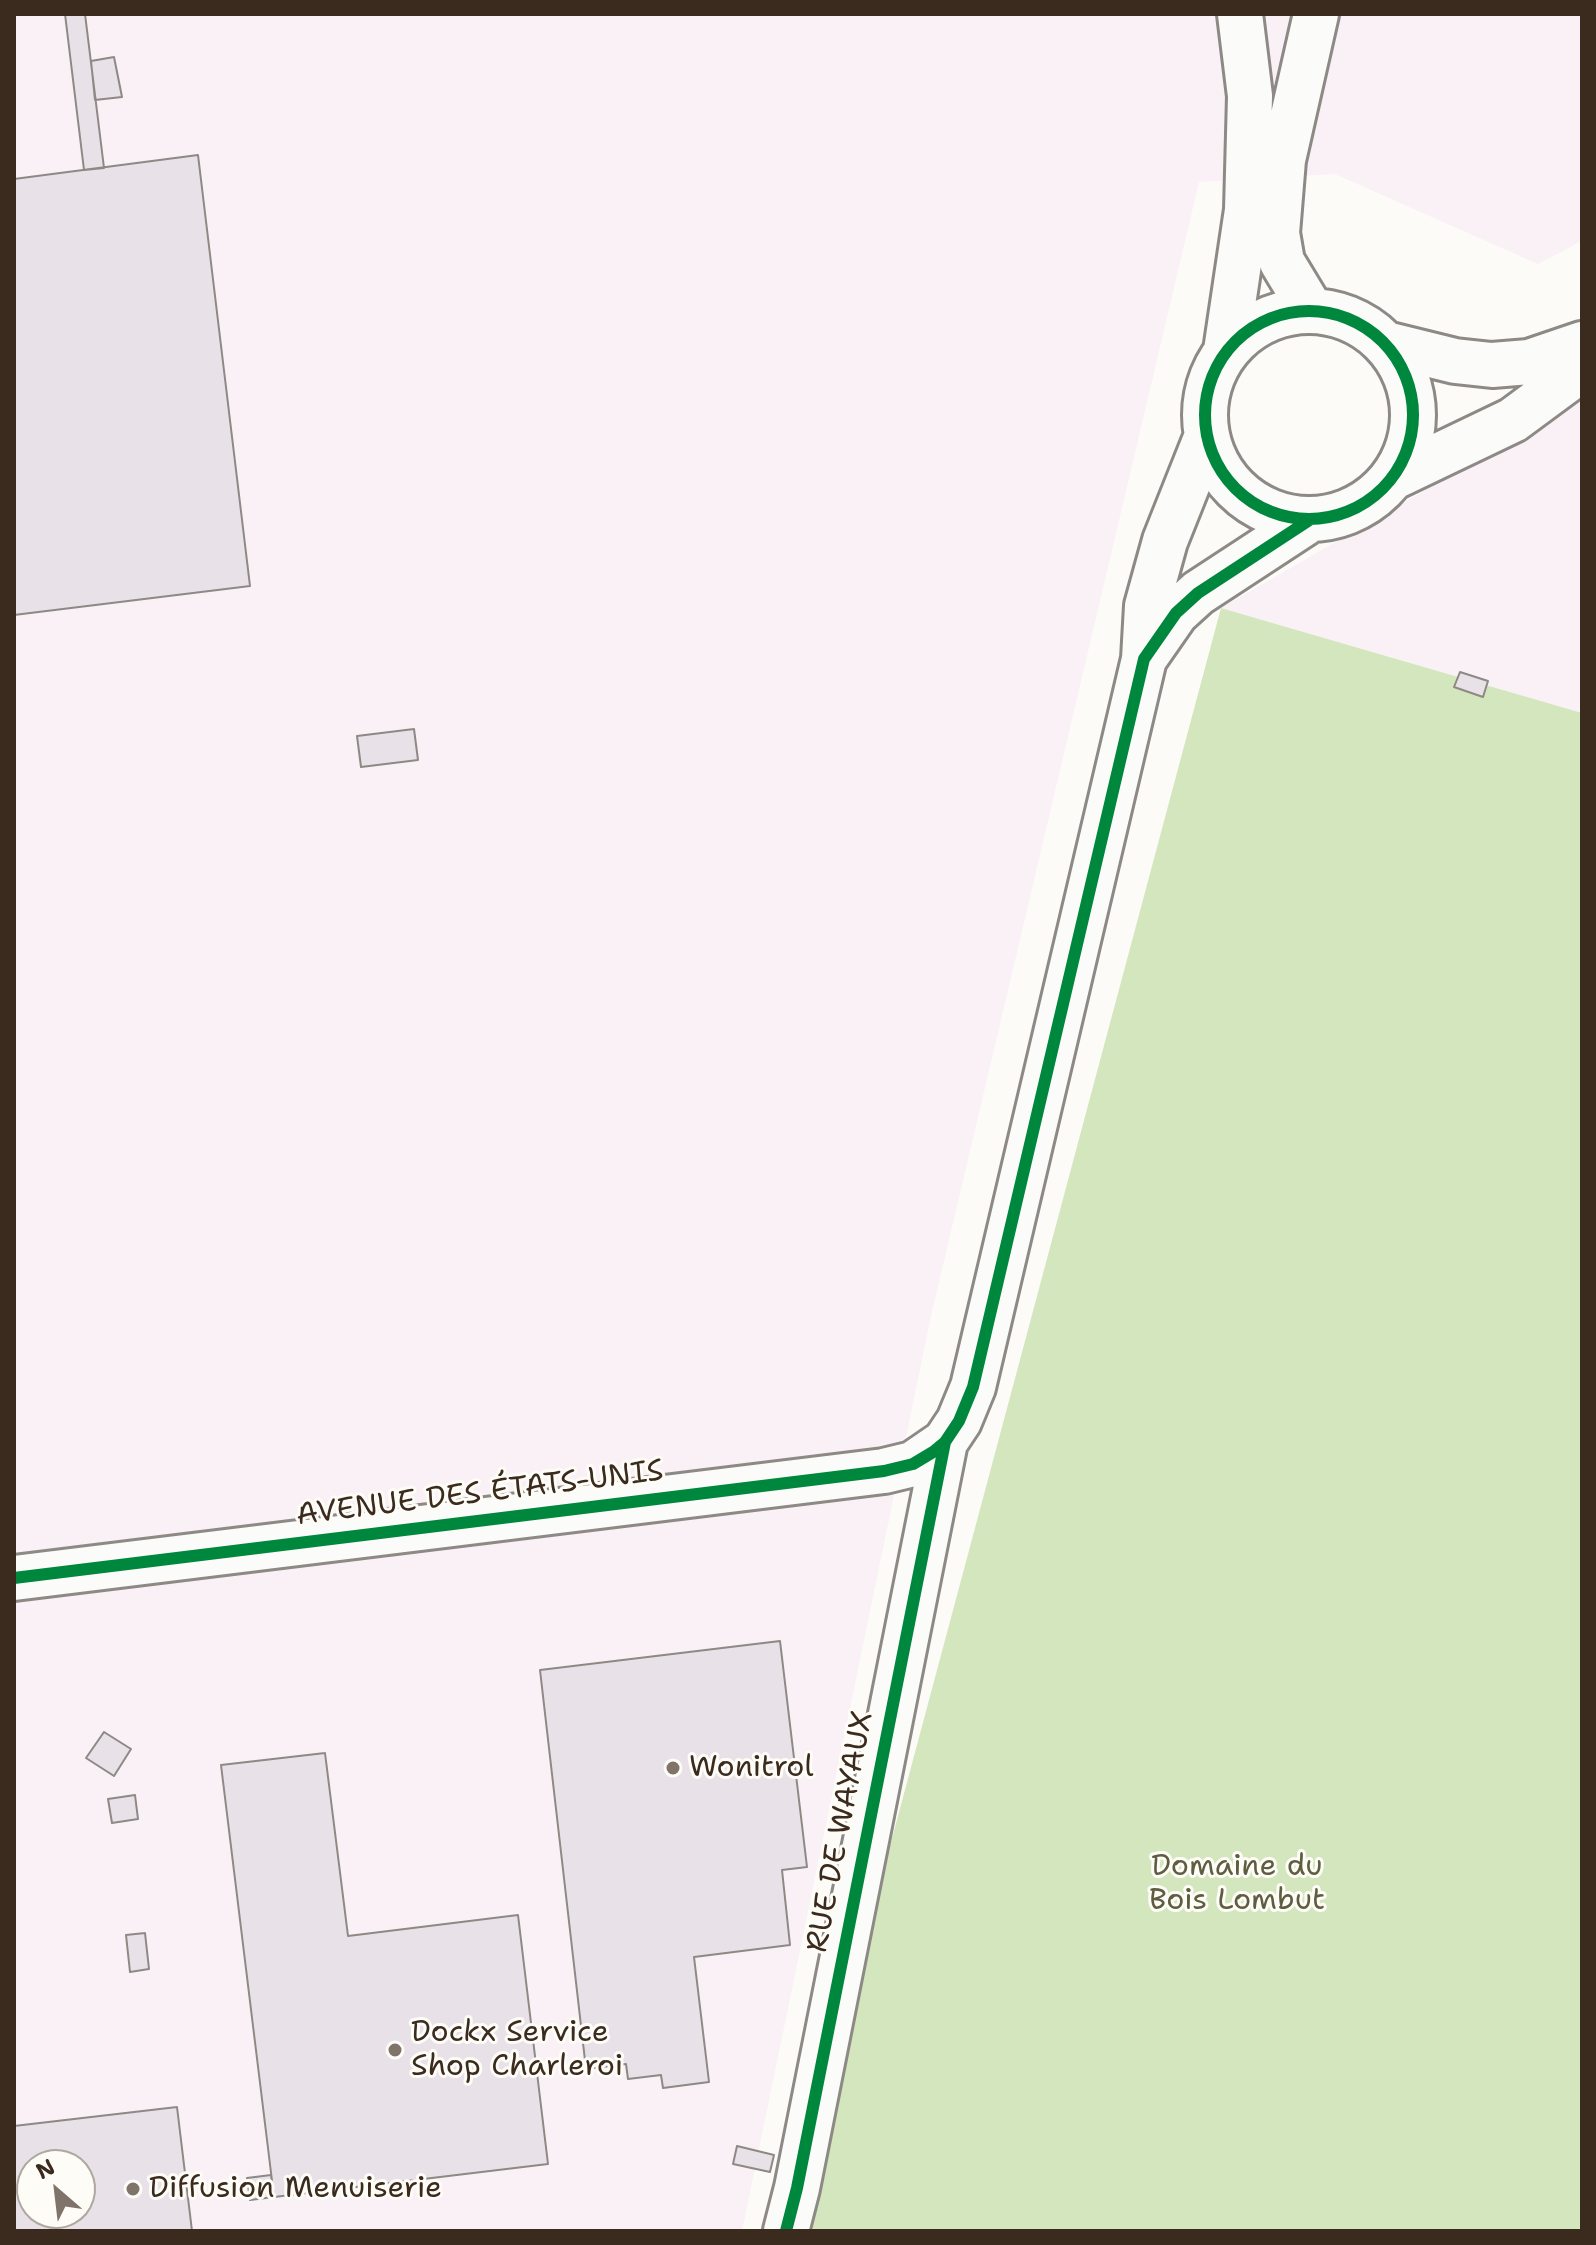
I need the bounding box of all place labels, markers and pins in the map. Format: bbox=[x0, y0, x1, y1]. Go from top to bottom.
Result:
place label: Wonitrol bbox=[689, 1750, 814, 1786]
marker: Wonitrol bbox=[664, 1759, 682, 1777]
place label: Dockx Service Shop Charleroi bbox=[411, 2015, 623, 2086]
marker: Dockx Service Shop Charleroi bbox=[386, 2041, 404, 2059]
place label: Diffusion Menuiserie bbox=[149, 2171, 442, 2207]
marker: Diffusion Menuiserie bbox=[124, 2180, 142, 2198]

